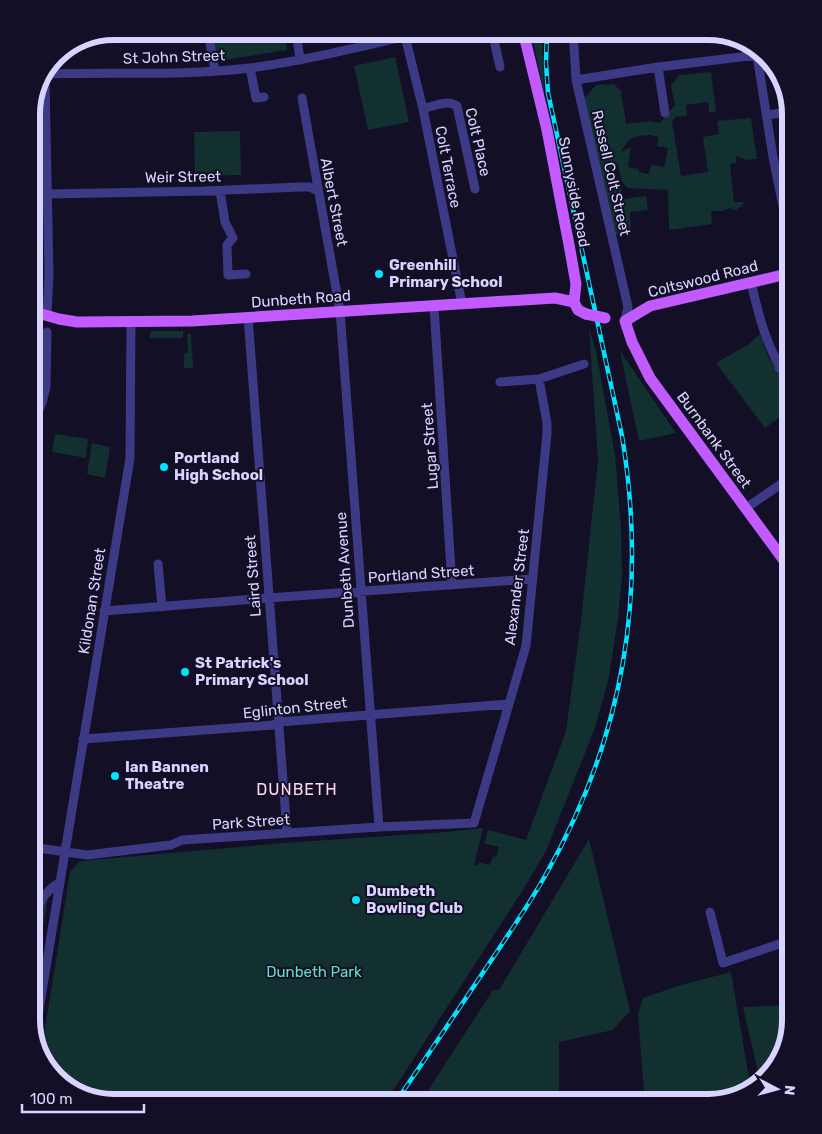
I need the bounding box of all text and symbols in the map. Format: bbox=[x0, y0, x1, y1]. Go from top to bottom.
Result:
street label: St John Street bbox=[123, 46, 226, 68]
street label: Colt Place bbox=[461, 106, 495, 178]
street label: Russell Colt Street bbox=[588, 108, 634, 238]
street label: Colt Terrace bbox=[431, 124, 465, 210]
street label: Sunnyside Road bbox=[554, 135, 594, 249]
street label: Albert Street bbox=[317, 156, 351, 248]
street label: Weir Street bbox=[145, 167, 221, 187]
place label: Greenhill Primary School bbox=[389, 256, 503, 291]
street label: Coltswood Road bbox=[646, 257, 760, 301]
marker: Greenhill Primary School bbox=[373, 268, 385, 280]
street label: Dunbeth Road bbox=[251, 287, 351, 311]
street label: Burnbank Street bbox=[673, 388, 755, 492]
street label: Lugar Street bbox=[418, 402, 442, 490]
place label: Portland High School bbox=[174, 449, 263, 484]
marker: Portland High School bbox=[158, 461, 170, 473]
street label: Dunbeth Avenue bbox=[332, 511, 358, 629]
street label: Alexander Street bbox=[501, 528, 533, 646]
street label: Laird Street bbox=[241, 534, 265, 617]
street label: Kildonan Street bbox=[75, 546, 109, 655]
street label: Portland Street bbox=[367, 561, 475, 587]
place label: St Patrick's Primary School bbox=[195, 654, 309, 689]
marker: St Patrick's Primary School bbox=[179, 666, 191, 678]
street label: Eglinton Street bbox=[242, 694, 348, 722]
place label: Ian Bannen Theatre bbox=[125, 758, 209, 793]
marker: Ian Bannen Theatre bbox=[109, 770, 121, 782]
district label: DUNBETH bbox=[256, 780, 338, 799]
street label: Park Street bbox=[211, 810, 291, 834]
place label: Dumbeth Bowling Club bbox=[366, 882, 463, 917]
marker: Dumbeth Bowling Club bbox=[350, 894, 362, 906]
park label: Dunbeth Park bbox=[266, 963, 362, 981]
north arrow bbox=[752, 1064, 802, 1114]
scale bar bbox=[22, 1082, 145, 1114]
text: N bbox=[780, 1084, 798, 1096]
text: 100 m bbox=[30, 1090, 72, 1108]

